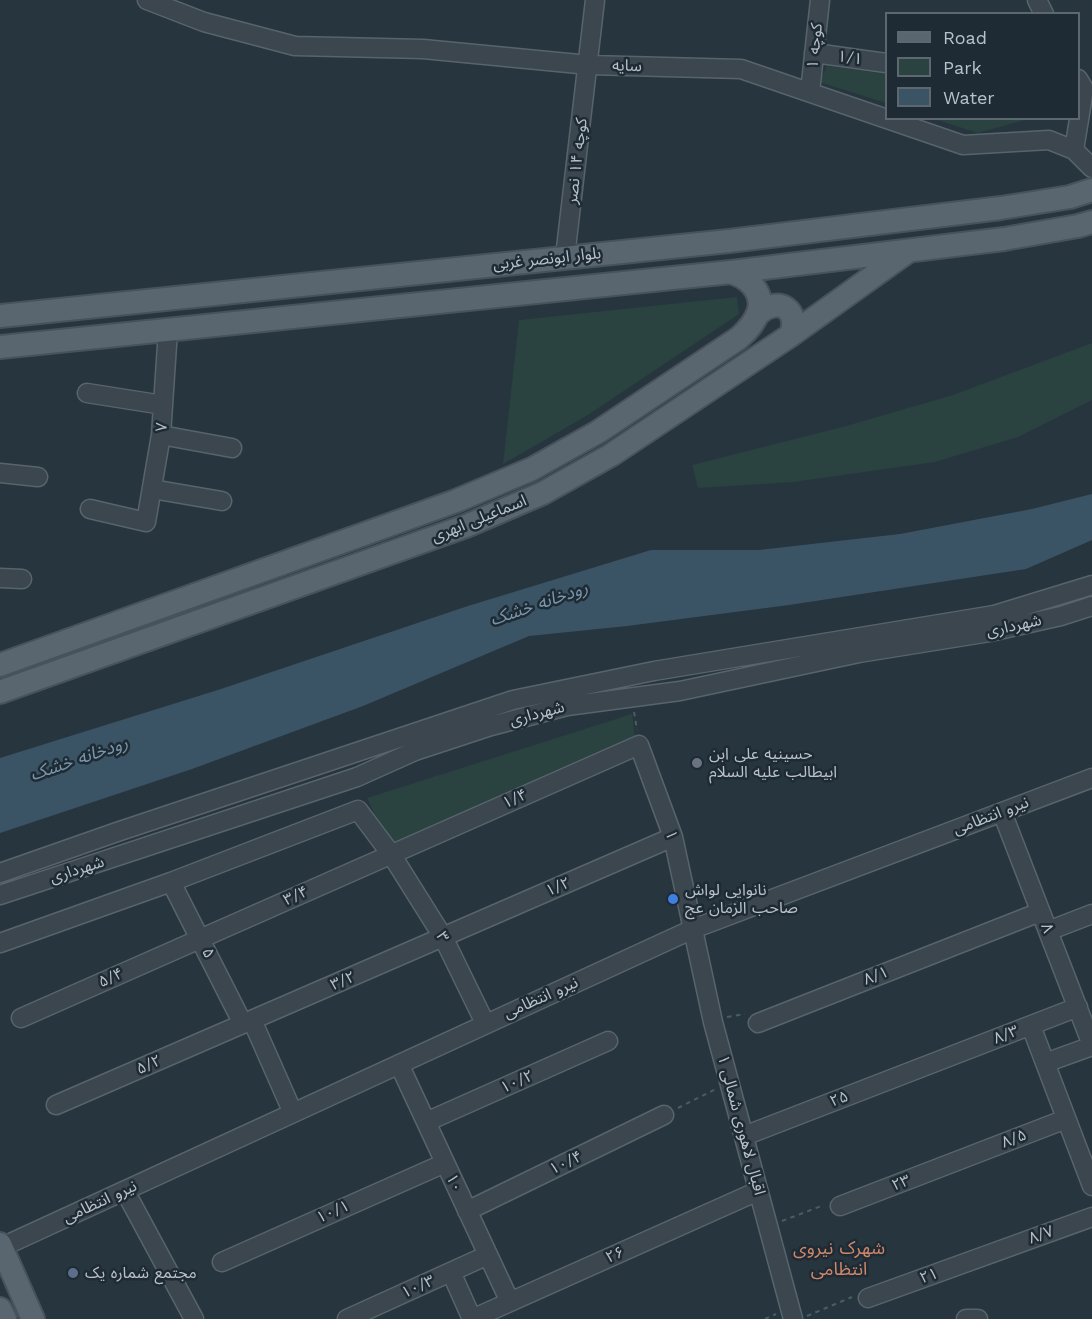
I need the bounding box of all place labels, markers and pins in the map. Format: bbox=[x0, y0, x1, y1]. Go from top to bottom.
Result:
place label: حسینیه علی ابن ابیطالب علیه السلام bbox=[709, 744, 837, 782]
marker: حسینیه علی ابن ابیطالب علیه السلام bbox=[690, 756, 704, 770]
place label: نانوایی لواش صاحب الزمان عج bbox=[685, 880, 798, 918]
marker: نانوایی لواش صاحب الزمان عج bbox=[666, 892, 680, 906]
place label: مجتمع شماره یک bbox=[85, 1263, 197, 1283]
marker: مجتمع شماره یک bbox=[66, 1266, 80, 1280]

